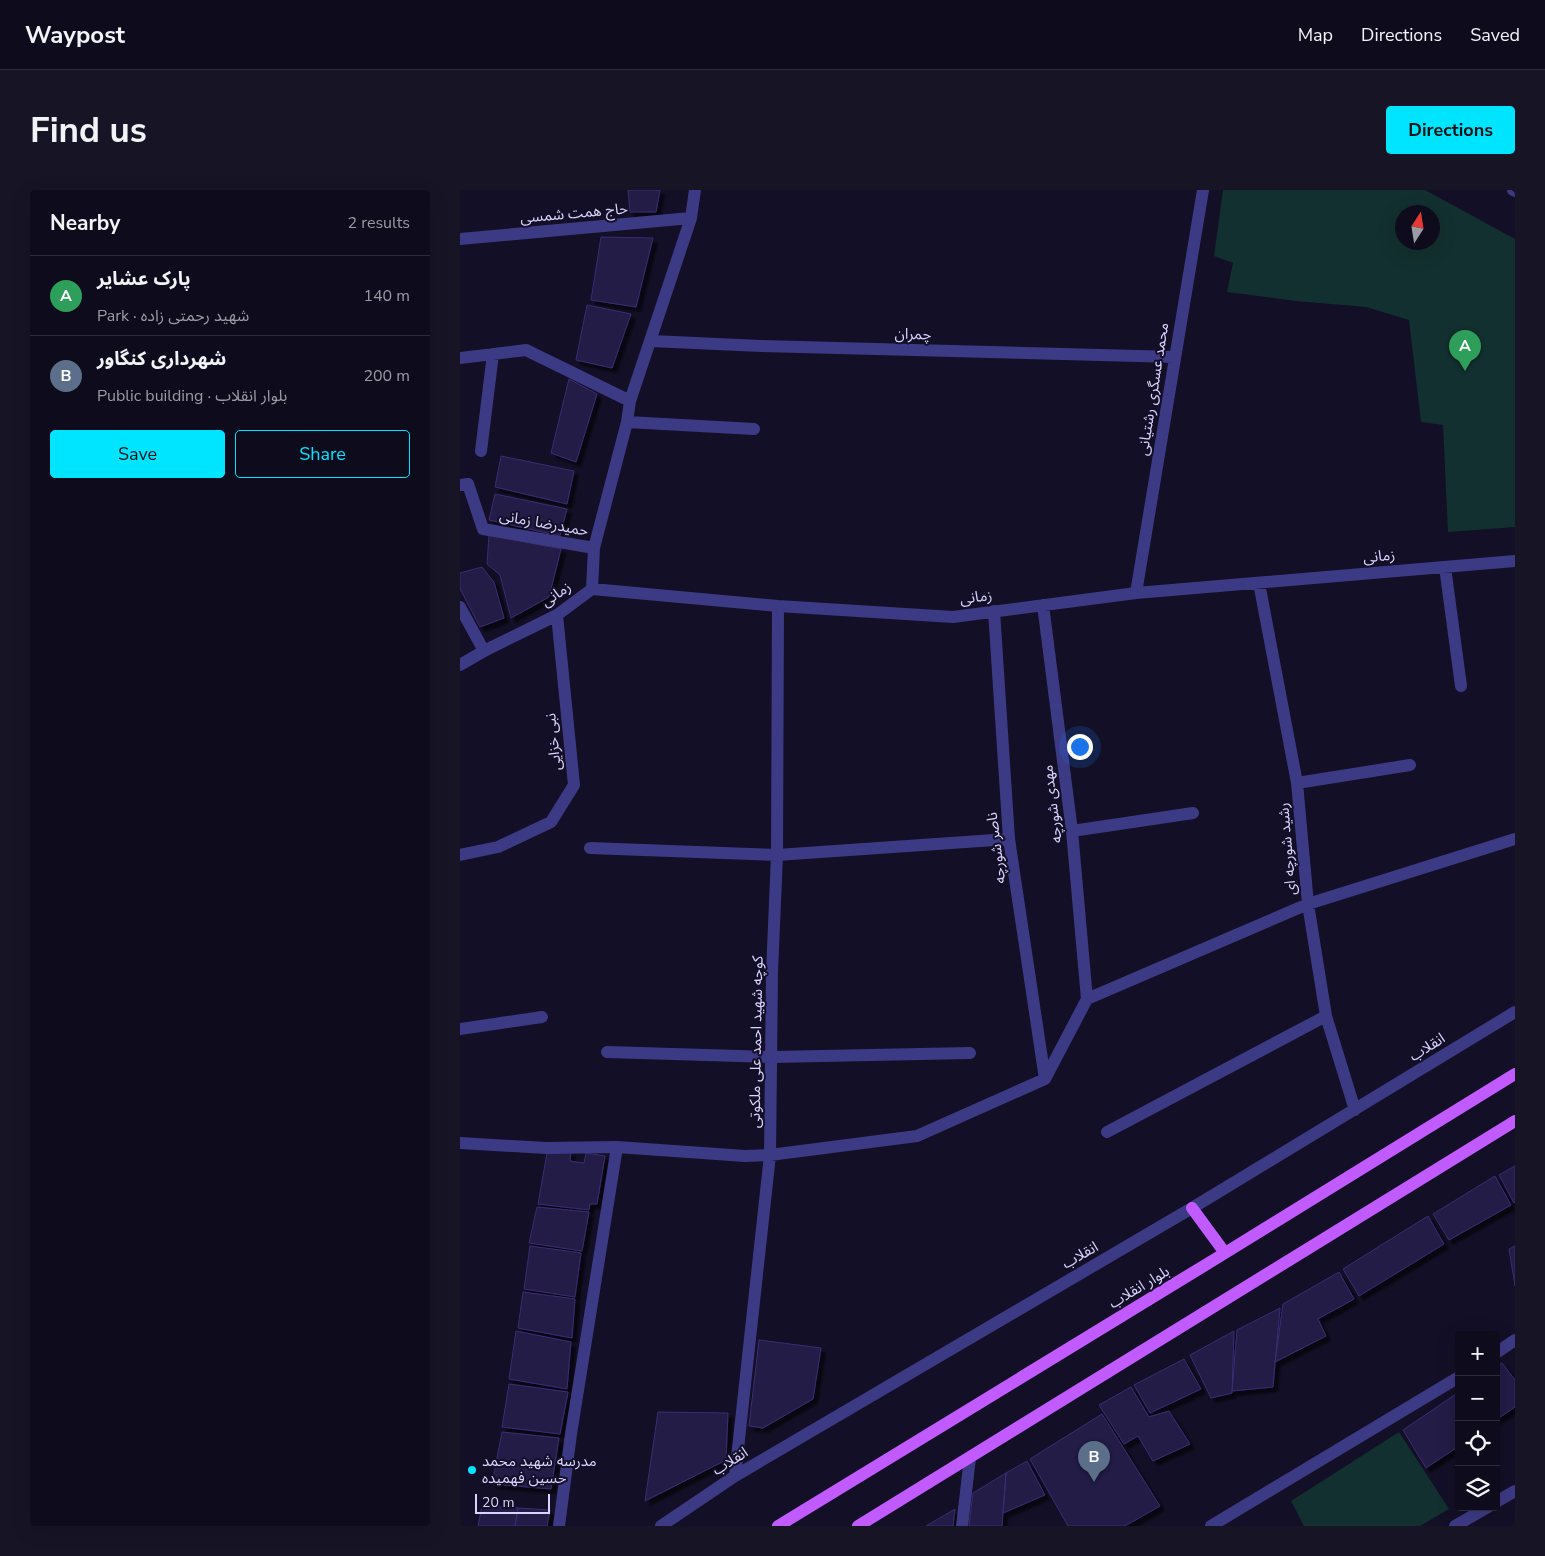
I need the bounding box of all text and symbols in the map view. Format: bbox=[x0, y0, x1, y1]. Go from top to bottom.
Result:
text: Waypost bbox=[25, 19, 125, 51]
text: Map bbox=[1298, 23, 1333, 47]
text: Directions bbox=[1361, 23, 1442, 47]
text: Saved bbox=[1470, 23, 1520, 47]
button: Directions bbox=[1386, 106, 1515, 154]
text: Find us bbox=[30, 107, 147, 154]
street label: حاج همت شمسی bbox=[519, 198, 629, 230]
north arrow bbox=[1395, 205, 1440, 250]
text: Nearby bbox=[50, 209, 120, 237]
text: 2 results bbox=[348, 212, 410, 234]
text: پارک عشایر bbox=[97, 266, 191, 292]
text: A bbox=[60, 285, 72, 307]
text: 140 m bbox=[363, 285, 410, 307]
text: Park · شهید رحمتی زاده bbox=[97, 305, 249, 327]
street label: محمد عسگری رشتیانی bbox=[1133, 321, 1173, 457]
street label: چمران bbox=[894, 324, 932, 344]
pin: A bbox=[1449, 330, 1481, 371]
text: شهرداری کنگاور bbox=[97, 346, 226, 372]
text: B bbox=[60, 365, 72, 387]
text: 200 m bbox=[363, 365, 410, 387]
text: Public building · بلوار انقلاب bbox=[97, 385, 287, 407]
button: Save bbox=[50, 430, 225, 478]
button: Share bbox=[235, 430, 410, 478]
street label: حمیدرضا زمانی bbox=[498, 505, 590, 541]
street label: زمانی bbox=[1362, 545, 1396, 567]
street label: زمانی bbox=[537, 577, 575, 611]
street label: زمانی bbox=[959, 585, 993, 609]
street label: نبی خزایی bbox=[540, 712, 566, 772]
your location bbox=[1067, 734, 1093, 760]
street label: مهدی شورچه bbox=[1037, 764, 1067, 844]
street label: رشید شورچه ای bbox=[1273, 802, 1301, 896]
street label: ناصر شورچه bbox=[982, 811, 1010, 885]
street label: کوچه شهید احمد علی ملکوتی bbox=[744, 955, 768, 1128]
street label: انقلاب bbox=[1405, 1028, 1449, 1066]
street label: انقلاب bbox=[1058, 1237, 1102, 1273]
street label: بلوار انقلاب bbox=[1105, 1261, 1173, 1313]
map controls bbox=[1455, 1331, 1500, 1511]
button: + bbox=[1455, 1331, 1500, 1376]
button: − bbox=[1455, 1376, 1500, 1421]
button: locate bbox=[1455, 1421, 1500, 1466]
pin: B bbox=[1078, 1441, 1110, 1482]
street label: انقلاب bbox=[708, 1442, 752, 1480]
place label: مدرسه شهید محمد حسین فهمیده bbox=[482, 1451, 597, 1488]
marker: مدرسه شهید محمد حسین فهمیده bbox=[466, 1464, 478, 1476]
button: layers bbox=[1455, 1466, 1500, 1511]
scale bar bbox=[475, 1491, 550, 1514]
text: 20 m bbox=[482, 1493, 514, 1512]

